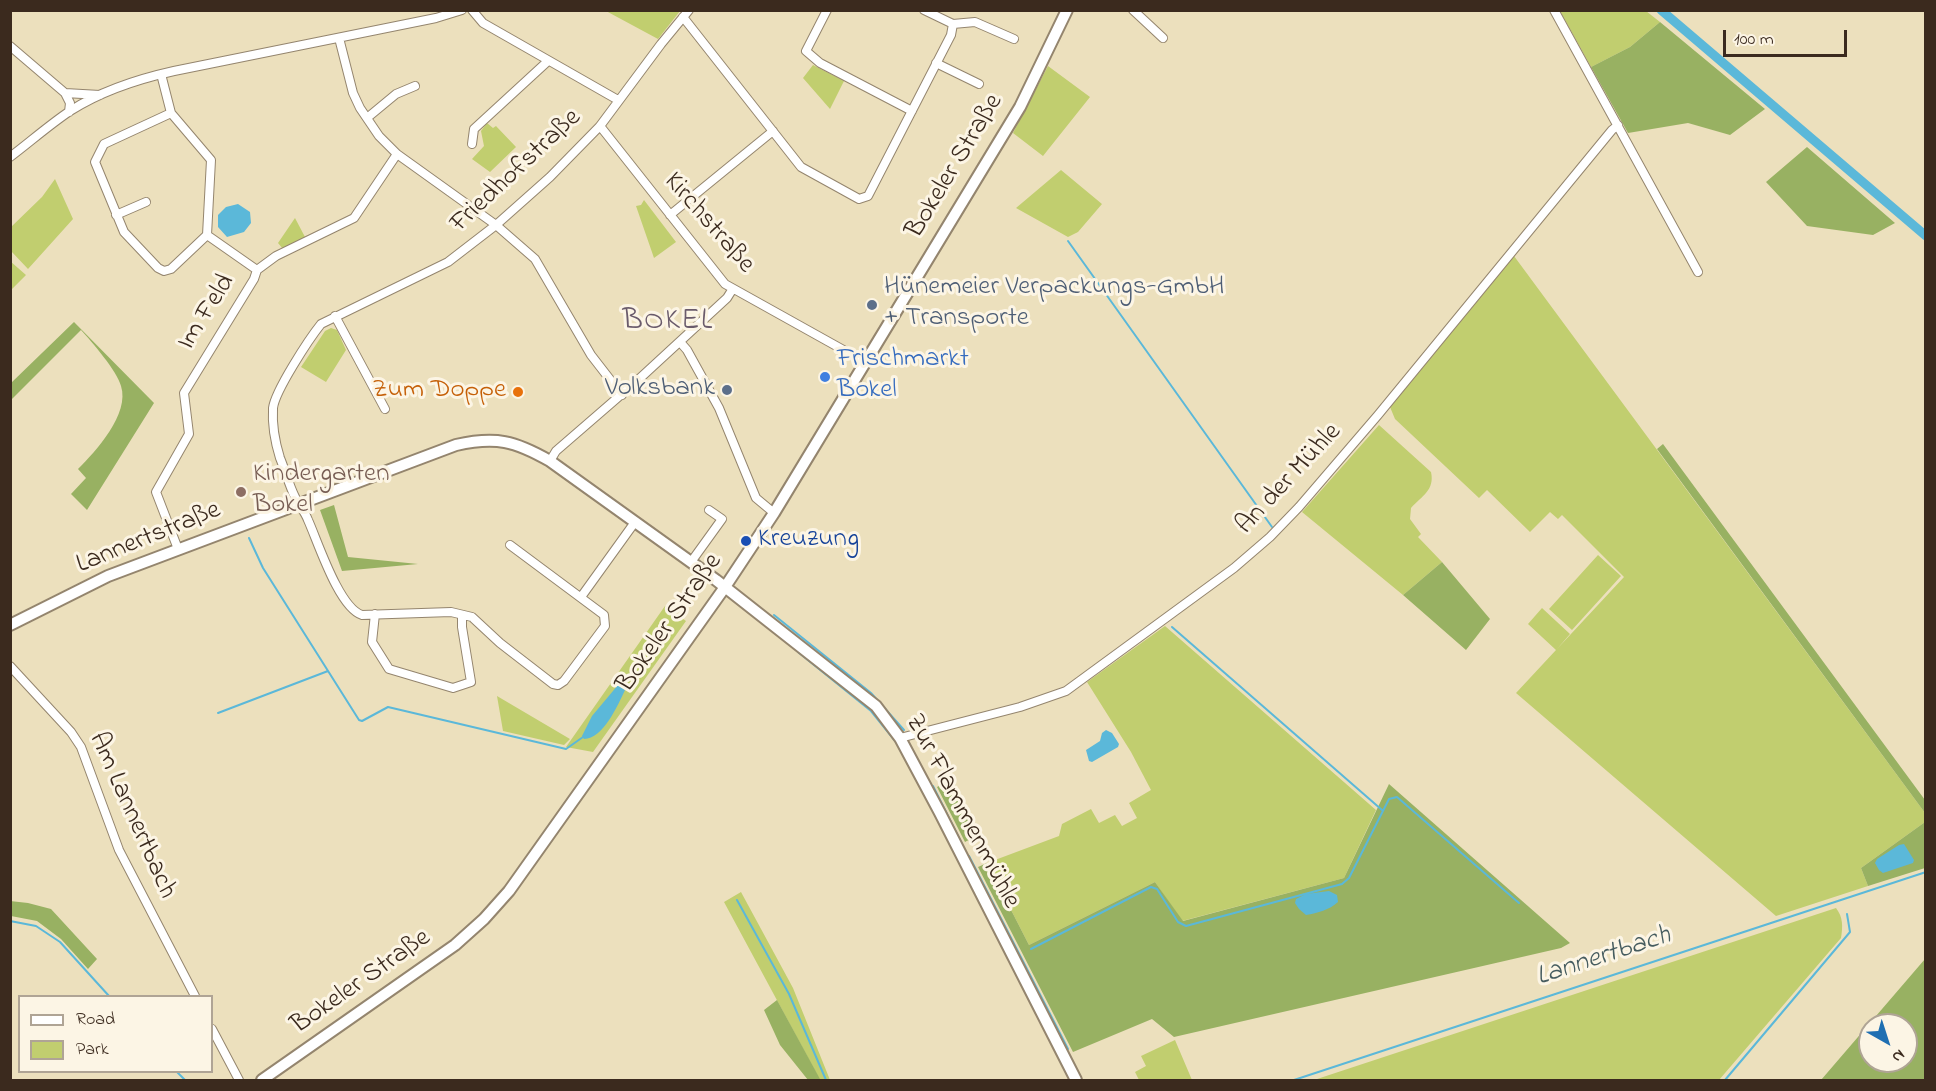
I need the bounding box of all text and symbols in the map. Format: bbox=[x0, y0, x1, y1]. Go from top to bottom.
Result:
scale bar bbox=[1726, 18, 1850, 56]
text: 100 m bbox=[1734, 27, 1774, 53]
street label: Bokeler Straße bbox=[900, 89, 1012, 245]
street label: Friedhofstraße bbox=[445, 103, 589, 241]
street label: Kirchstraße bbox=[655, 167, 761, 281]
street label: Im Feld bbox=[172, 269, 244, 357]
place label: Hünemeier Verpackungs-GmbH + Transporte bbox=[884, 273, 1224, 336]
marker: Hünemeier Verpackungs-GmbH + Transporte bbox=[865, 298, 879, 312]
district label: BOKEL bbox=[622, 305, 714, 341]
place label: Frischmarkt Bokel bbox=[837, 345, 969, 408]
marker: Frischmarkt Bokel bbox=[818, 370, 832, 384]
place label: Volksbank bbox=[605, 374, 715, 406]
place label: Zum Doppe bbox=[372, 376, 506, 408]
marker: Volksbank bbox=[720, 383, 734, 397]
marker: Zum Doppe bbox=[511, 385, 525, 399]
street label: An der Mühle bbox=[1230, 418, 1350, 542]
place label: Kindergarten Bokel bbox=[253, 460, 389, 523]
marker: Kindergarten Bokel bbox=[234, 485, 248, 499]
street label: Lannertstraße bbox=[72, 495, 226, 583]
place label: Kreuzung bbox=[758, 525, 859, 557]
marker: Kreuzung bbox=[739, 534, 753, 548]
street label: Bokeler Straße bbox=[611, 548, 731, 700]
street label: Zur Flammenmühle bbox=[896, 709, 1026, 915]
street label: Am Lannertbach bbox=[80, 728, 182, 904]
water label: Lannertbach bbox=[1533, 920, 1675, 996]
street label: Bokeler Straße bbox=[286, 923, 438, 1043]
legend bbox=[18, 995, 213, 1073]
text: Road bbox=[76, 1007, 115, 1033]
north arrow bbox=[1858, 1013, 1918, 1073]
text: Park bbox=[76, 1037, 109, 1063]
text: N bbox=[1886, 1043, 1910, 1068]

